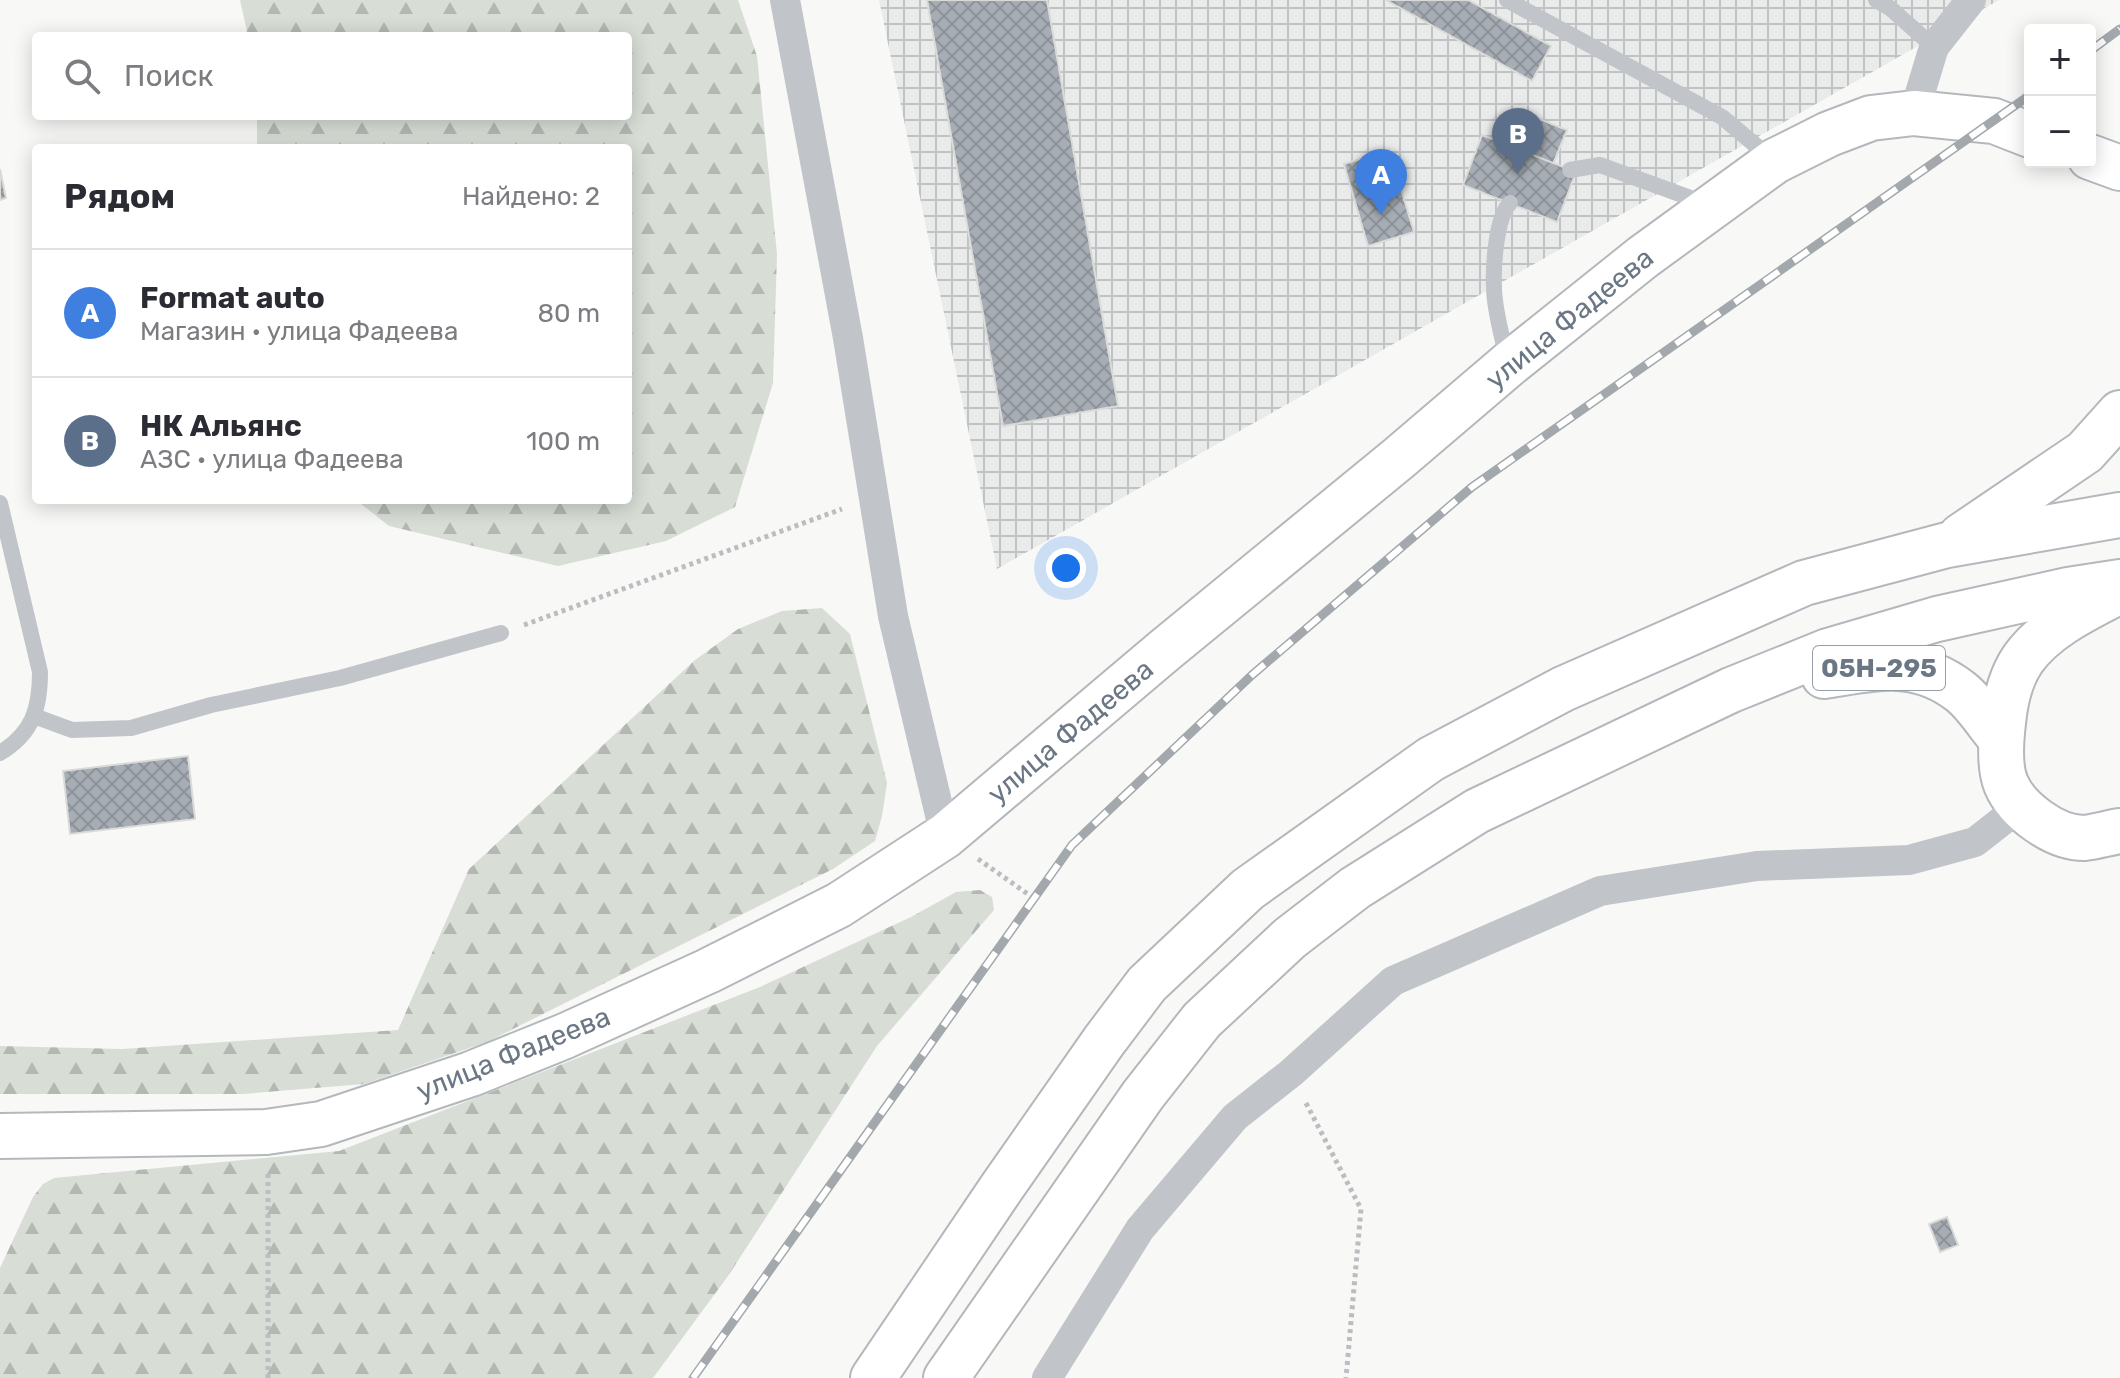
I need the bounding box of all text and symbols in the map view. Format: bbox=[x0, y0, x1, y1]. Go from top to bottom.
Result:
map controls bbox=[2024, 24, 2096, 168]
button: + bbox=[2024, 24, 2096, 96]
search box bbox=[32, 32, 632, 120]
icon: search bbox=[60, 54, 104, 98]
text: Поиск bbox=[124, 58, 214, 94]
button: − bbox=[2024, 96, 2096, 168]
pin: B bbox=[1492, 108, 1544, 174]
pin: A bbox=[1355, 149, 1407, 215]
text: Рядом bbox=[64, 176, 175, 217]
text: Найдено: 2 bbox=[462, 181, 600, 212]
street label: улица Фадеева bbox=[1479, 241, 1660, 396]
text: Format auto bbox=[140, 280, 325, 316]
text: A bbox=[81, 298, 99, 329]
text: 80 m bbox=[537, 298, 600, 329]
text: Магазин · улица Фадеева bbox=[140, 316, 458, 347]
text: НК Альянс bbox=[140, 408, 302, 444]
text: B bbox=[81, 426, 99, 457]
text: 100 m bbox=[526, 426, 600, 457]
text: АЗС · улица Фадеева bbox=[140, 444, 404, 475]
your location bbox=[1046, 548, 1086, 588]
road number: 05Н-295 bbox=[1813, 646, 1945, 690]
street label: улица Фадеева bbox=[981, 652, 1160, 810]
street label: улица Фадеева bbox=[411, 1000, 615, 1107]

